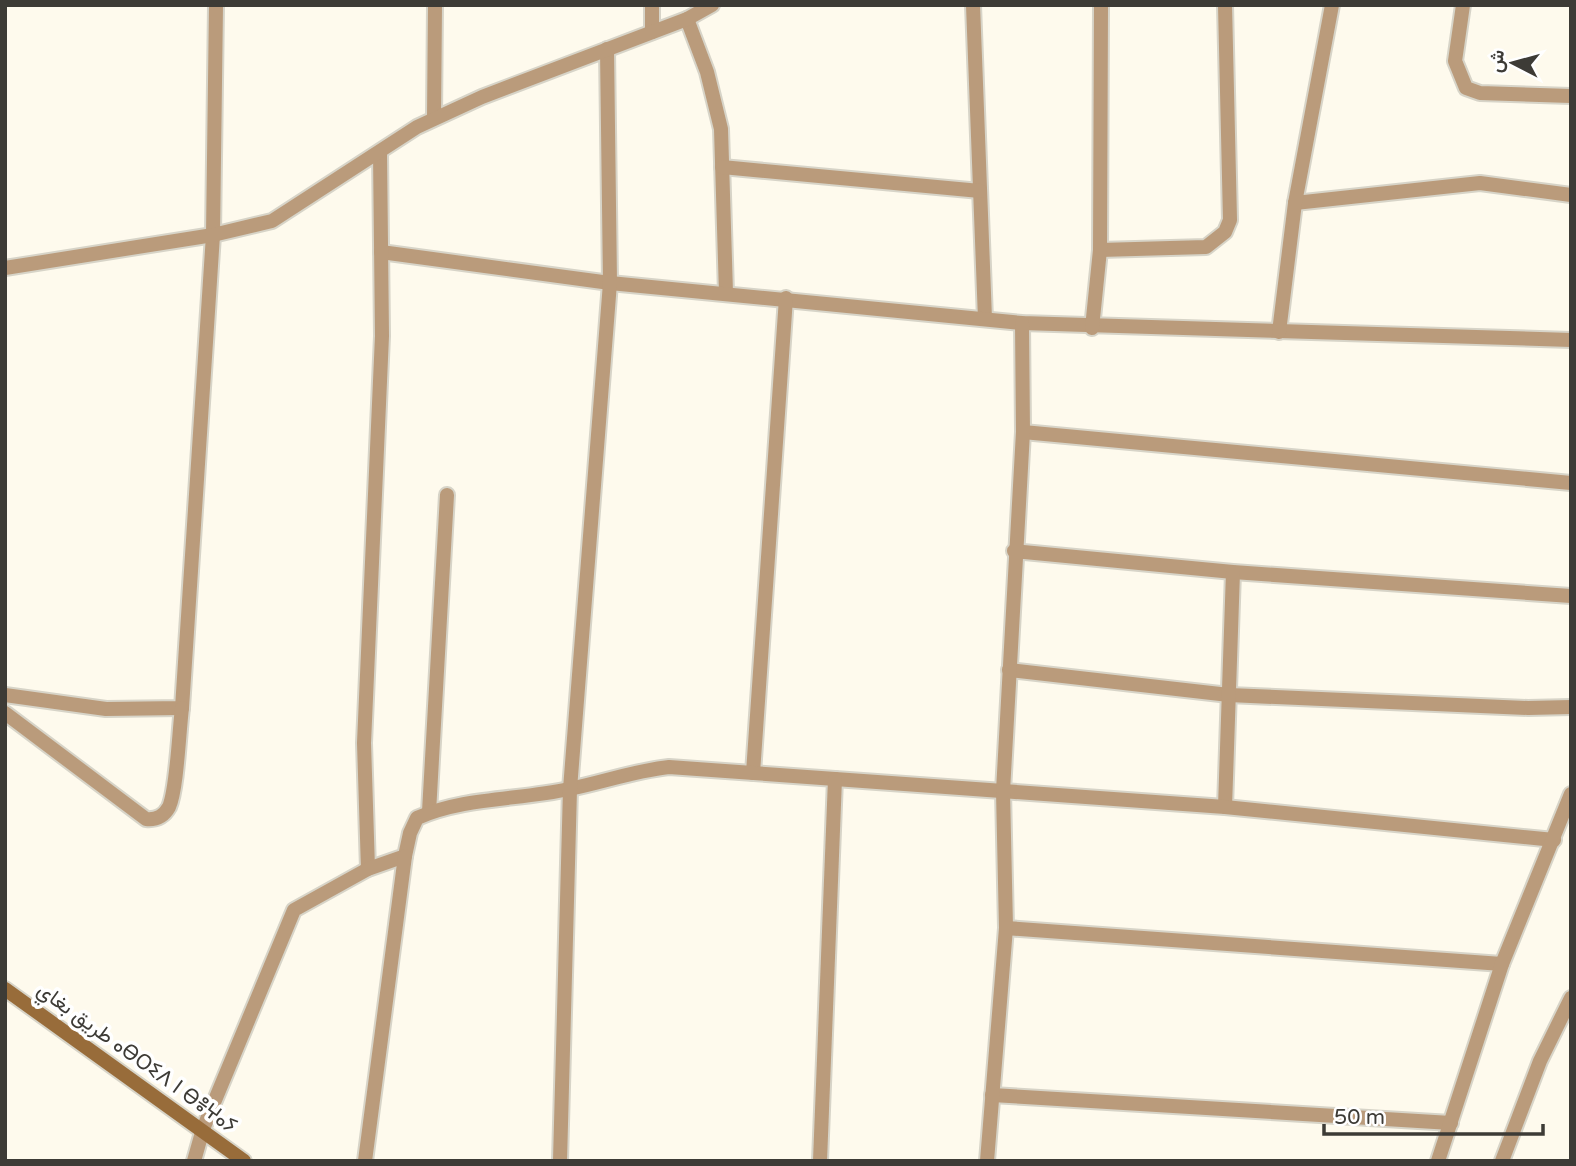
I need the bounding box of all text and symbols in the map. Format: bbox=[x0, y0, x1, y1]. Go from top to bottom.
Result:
north arrow bbox=[1478, 28, 1548, 98]
text: ش bbox=[1485, 49, 1509, 74]
street label: طريق بغاي ⴰⴱⵔⵉⴷ ⵏ ⴱⴻⵖⴰⵢ bbox=[30, 977, 242, 1142]
scale bar bbox=[1324, 1092, 1543, 1136]
text: 50 m bbox=[1334, 1105, 1385, 1130]

